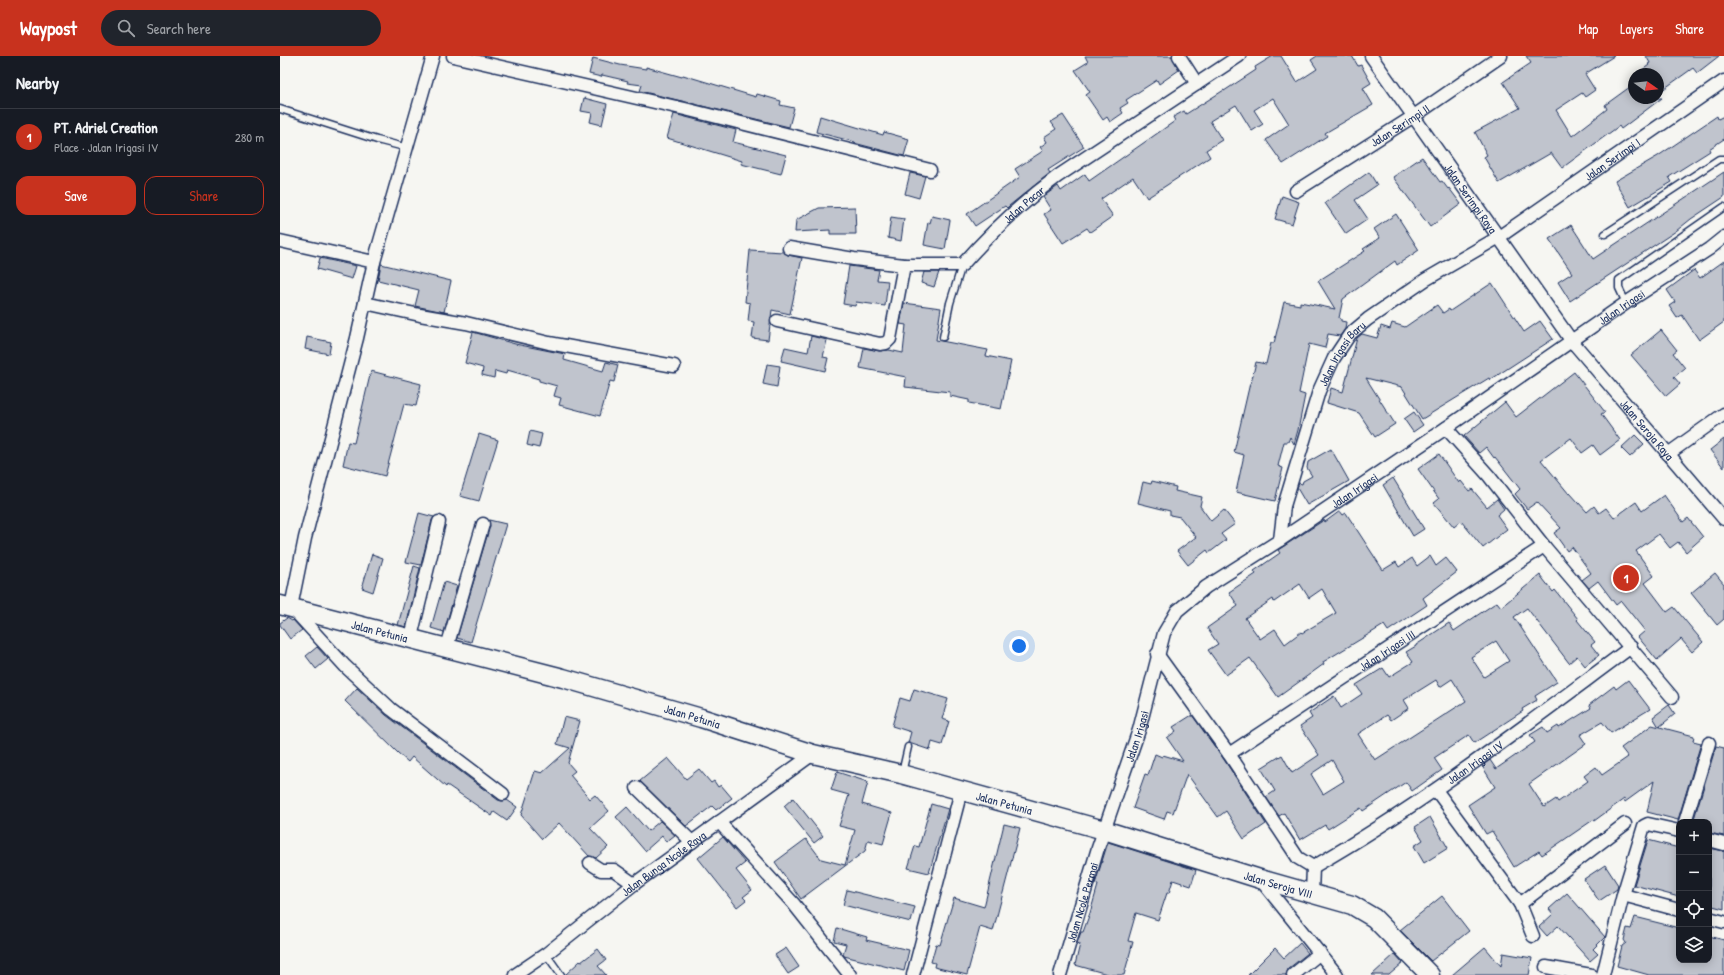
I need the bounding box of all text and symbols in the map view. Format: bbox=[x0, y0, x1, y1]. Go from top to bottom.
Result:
search box bbox=[101, 10, 381, 46]
text: Waypost bbox=[20, 15, 77, 41]
icon: search bbox=[115, 17, 137, 39]
text: Search here bbox=[147, 18, 211, 39]
text: Map bbox=[1578, 19, 1598, 38]
text: Layers bbox=[1620, 19, 1653, 38]
text: Share bbox=[1675, 19, 1704, 38]
north arrow bbox=[1628, 68, 1664, 104]
text: Nearby bbox=[16, 71, 59, 94]
street label: Jalan Serimpi II bbox=[1367, 99, 1433, 150]
text: PT. Adriel Creation bbox=[54, 117, 158, 138]
text: 1 bbox=[27, 128, 31, 146]
text: 280 m bbox=[235, 128, 264, 146]
street label: Jalan Serimpi I bbox=[1581, 133, 1643, 184]
text: Place · Jalan Irigasi IV bbox=[54, 138, 158, 156]
street label: Jalan Serimpi Raya bbox=[1441, 160, 1502, 237]
button: Save bbox=[16, 176, 136, 215]
button: Share bbox=[144, 176, 264, 215]
street label: Jalan Pacar bbox=[999, 181, 1048, 227]
street label: Jalan Irigasi bbox=[1595, 285, 1648, 328]
street label: Jalan Irigasi Baru bbox=[1314, 316, 1369, 388]
street label: Jalan Seroja Raya bbox=[1617, 395, 1679, 464]
street label: Jalan Irigasi bbox=[1328, 468, 1381, 512]
pin: 1 bbox=[1613, 563, 1639, 593]
street label: Jalan Petunia bbox=[350, 615, 410, 646]
street label: Jalan Irigasi III bbox=[1355, 625, 1418, 675]
your location bbox=[1009, 636, 1029, 656]
street label: Jalan Petunia bbox=[662, 699, 723, 732]
street label: Jalan Irigasi bbox=[1120, 709, 1152, 764]
street label: Jalan Irigasi IV bbox=[1443, 736, 1506, 788]
street label: Jalan Petunia bbox=[974, 787, 1035, 818]
map controls bbox=[1676, 819, 1712, 963]
button: + bbox=[1676, 819, 1712, 855]
street label: Jalan Bunga Ncole Raya bbox=[617, 826, 709, 900]
button: − bbox=[1676, 855, 1712, 891]
street label: Jalan Ncole Permai bbox=[1062, 860, 1102, 944]
street label: Jalan Seroja VIII bbox=[1242, 866, 1315, 902]
button: locate bbox=[1676, 891, 1712, 927]
button: layers bbox=[1676, 927, 1712, 963]

